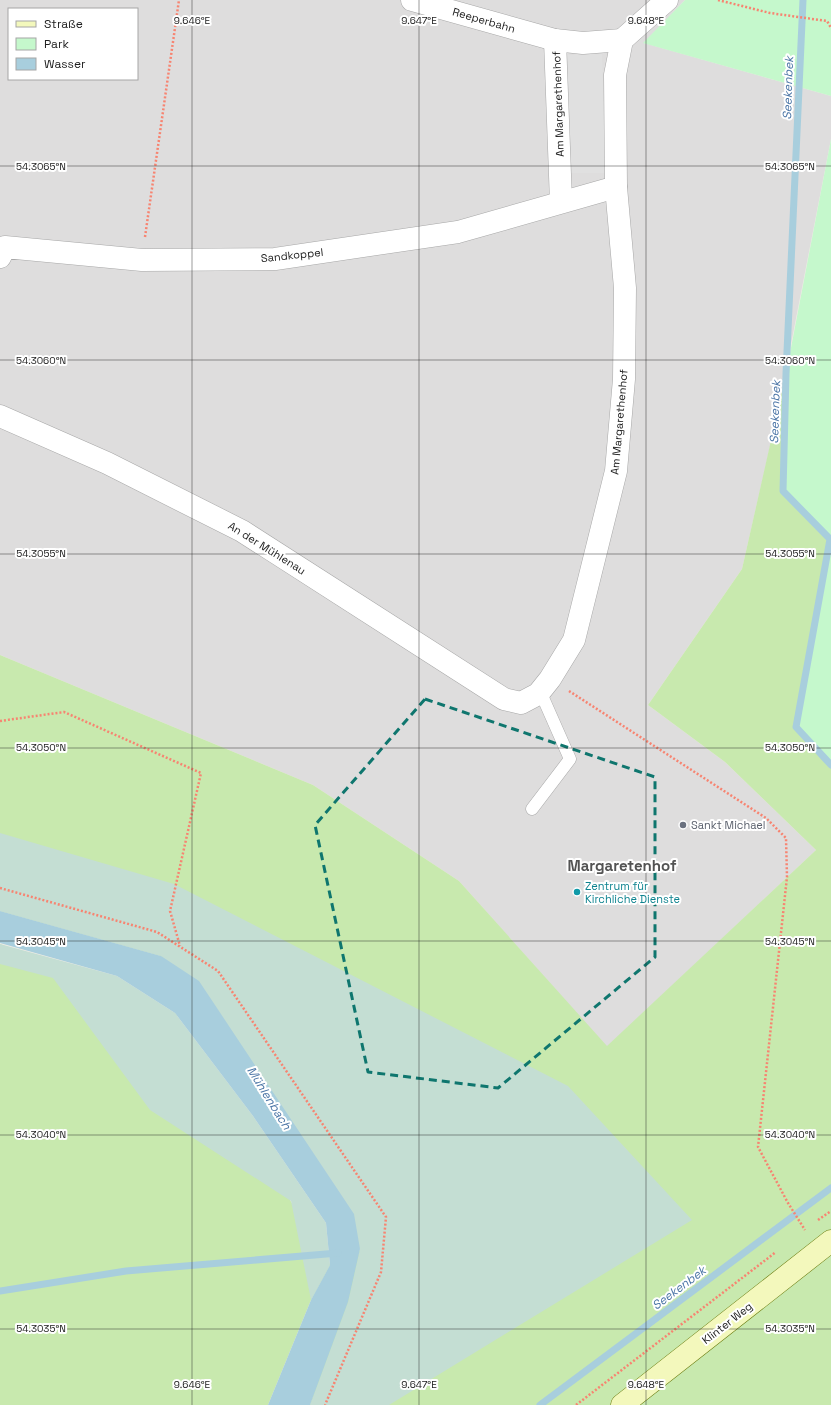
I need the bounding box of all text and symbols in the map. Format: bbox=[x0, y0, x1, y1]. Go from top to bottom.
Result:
street label: Reeperbahn bbox=[451, 4, 517, 36]
legend bbox=[8, 8, 138, 80]
text: 9.646°E bbox=[174, 14, 211, 27]
text: 9.647°E bbox=[401, 14, 437, 27]
text: 9.648°E bbox=[628, 14, 665, 27]
text: Straße bbox=[44, 16, 83, 32]
text: Park bbox=[44, 36, 69, 52]
street label: Am Margarethenhof bbox=[549, 51, 567, 157]
water label: Seekenbek bbox=[779, 54, 797, 120]
text: Wasser bbox=[44, 56, 86, 72]
text: 54.3065°N bbox=[16, 160, 66, 173]
text: 54.3065°N bbox=[765, 160, 815, 173]
street label: Sandkoppel bbox=[260, 245, 324, 265]
text: 54.3060°N bbox=[16, 354, 66, 367]
text: 54.3060°N bbox=[765, 354, 815, 367]
street label: Am Margarethenhof bbox=[607, 369, 631, 475]
water label: Seekenbek bbox=[766, 378, 784, 444]
street label: An der Mühlenau bbox=[226, 518, 308, 578]
text: 54.3055°N bbox=[16, 547, 66, 560]
text: 54.3055°N bbox=[765, 547, 815, 560]
text: 54.3050°N bbox=[16, 741, 66, 754]
text: 54.3050°N bbox=[765, 741, 815, 754]
place label: Sankt Michael bbox=[691, 818, 766, 832]
marker: Sankt Michael bbox=[678, 820, 688, 830]
district label: Margaretenhof bbox=[567, 856, 677, 875]
place label: Zentrum für Kirchliche Dienste bbox=[585, 879, 680, 906]
marker: Zentrum für Kirchliche Dienste bbox=[572, 887, 582, 897]
text: 54.3045°N bbox=[16, 935, 66, 948]
text: 54.3045°N bbox=[765, 935, 815, 948]
water label: Mühlenbach bbox=[243, 1063, 295, 1133]
text: 54.3040°N bbox=[16, 1128, 66, 1141]
text: 54.3040°N bbox=[765, 1128, 815, 1141]
water label: Seekenbek bbox=[649, 1262, 710, 1313]
street label: Klinter Weg bbox=[699, 1299, 755, 1347]
text: 54.3035°N bbox=[16, 1322, 66, 1335]
text: 54.3035°N bbox=[765, 1322, 815, 1335]
text: 9.646°E bbox=[174, 1378, 211, 1391]
text: 9.647°E bbox=[401, 1378, 437, 1391]
text: 9.648°E bbox=[628, 1378, 665, 1391]

